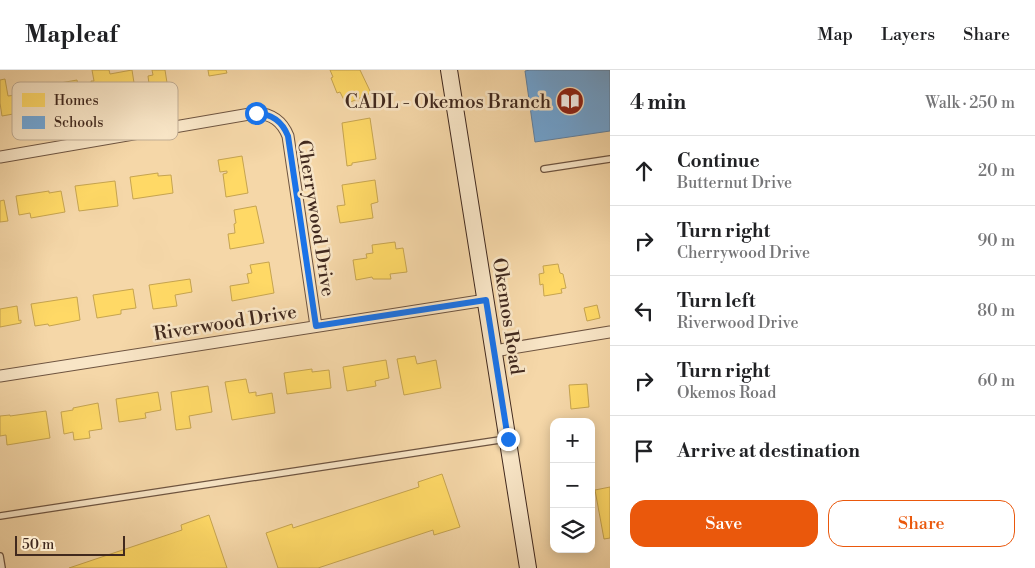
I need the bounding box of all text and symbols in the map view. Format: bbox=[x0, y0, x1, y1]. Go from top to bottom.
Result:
text: Mapleaf bbox=[25, 20, 118, 50]
text: Map bbox=[818, 23, 853, 46]
text: Layers bbox=[881, 23, 935, 46]
text: Share bbox=[963, 23, 1010, 46]
legend bbox=[12, 82, 178, 140]
library icon: CADL - Okemos Branch bbox=[555, 86, 585, 116]
place label: CADL - Okemos Branch bbox=[345, 90, 551, 114]
text: 4 min bbox=[630, 90, 686, 116]
text: Homes bbox=[54, 92, 99, 110]
text: Walk · 250 m bbox=[925, 93, 1015, 113]
route start bbox=[245, 102, 268, 125]
text: Schools bbox=[54, 114, 103, 132]
street label: Cherrywood Drive bbox=[292, 138, 340, 298]
text: Continue bbox=[677, 149, 760, 173]
icon: ahead bbox=[630, 157, 658, 185]
text: 20 m bbox=[978, 161, 1015, 181]
text: Butternut Drive bbox=[677, 173, 792, 193]
text: Turn right bbox=[677, 219, 770, 243]
icon: right bbox=[630, 227, 658, 255]
text: 90 m bbox=[977, 231, 1015, 251]
text: Cherrywood Drive bbox=[677, 243, 810, 263]
street label: Okemos Road bbox=[487, 256, 529, 376]
text: Turn left bbox=[677, 289, 756, 313]
icon: left bbox=[630, 297, 658, 325]
street label: Riverwood Drive bbox=[152, 300, 298, 346]
text: 80 m bbox=[977, 301, 1015, 321]
text: Riverwood Drive bbox=[677, 313, 799, 333]
text: Turn right bbox=[677, 359, 770, 383]
icon: right bbox=[630, 367, 658, 395]
text: 60 m bbox=[977, 371, 1015, 391]
text: Okemos Road bbox=[677, 383, 776, 403]
map controls bbox=[550, 418, 595, 553]
button: + bbox=[550, 418, 595, 463]
route end bbox=[497, 428, 520, 451]
icon: arrive bbox=[630, 437, 658, 465]
text: Arrive at destination bbox=[677, 439, 860, 463]
button: − bbox=[550, 463, 595, 508]
button: Save bbox=[630, 500, 818, 547]
button: Share bbox=[828, 500, 1015, 547]
button: layers bbox=[550, 508, 595, 553]
scale bar bbox=[15, 533, 125, 556]
text: 50 m bbox=[22, 536, 54, 554]

